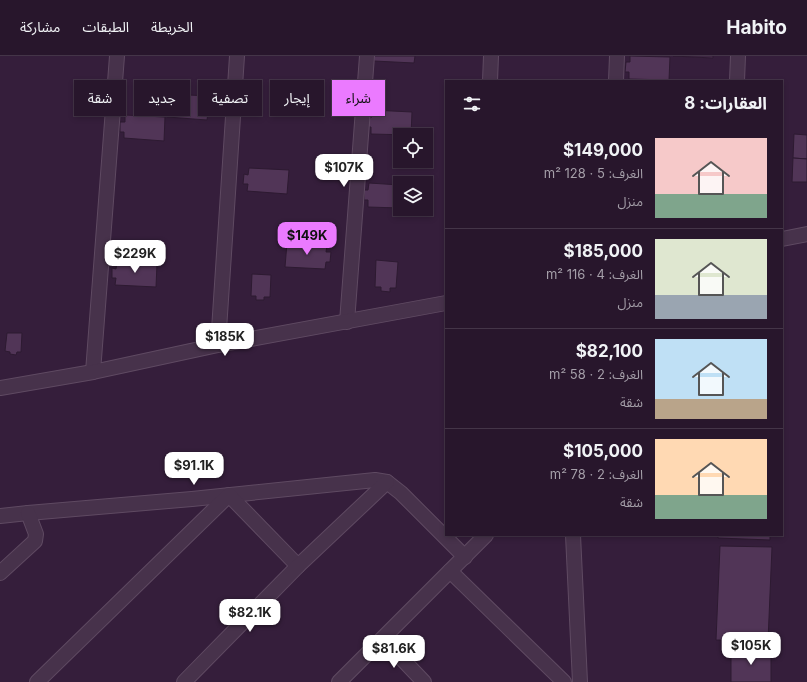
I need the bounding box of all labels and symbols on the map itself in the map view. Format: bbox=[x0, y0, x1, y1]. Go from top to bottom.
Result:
pin: $107K bbox=[316, 154, 372, 188]
pin: $149K bbox=[279, 222, 335, 256]
pin: $229K bbox=[107, 240, 163, 274]
pin: $185K bbox=[197, 323, 253, 357]
pin: $91.1K bbox=[161, 452, 227, 486]
pin: $82.1K bbox=[217, 599, 283, 633]
pin: $105K bbox=[723, 632, 779, 666]
pin: $81.6K bbox=[361, 635, 427, 669]

